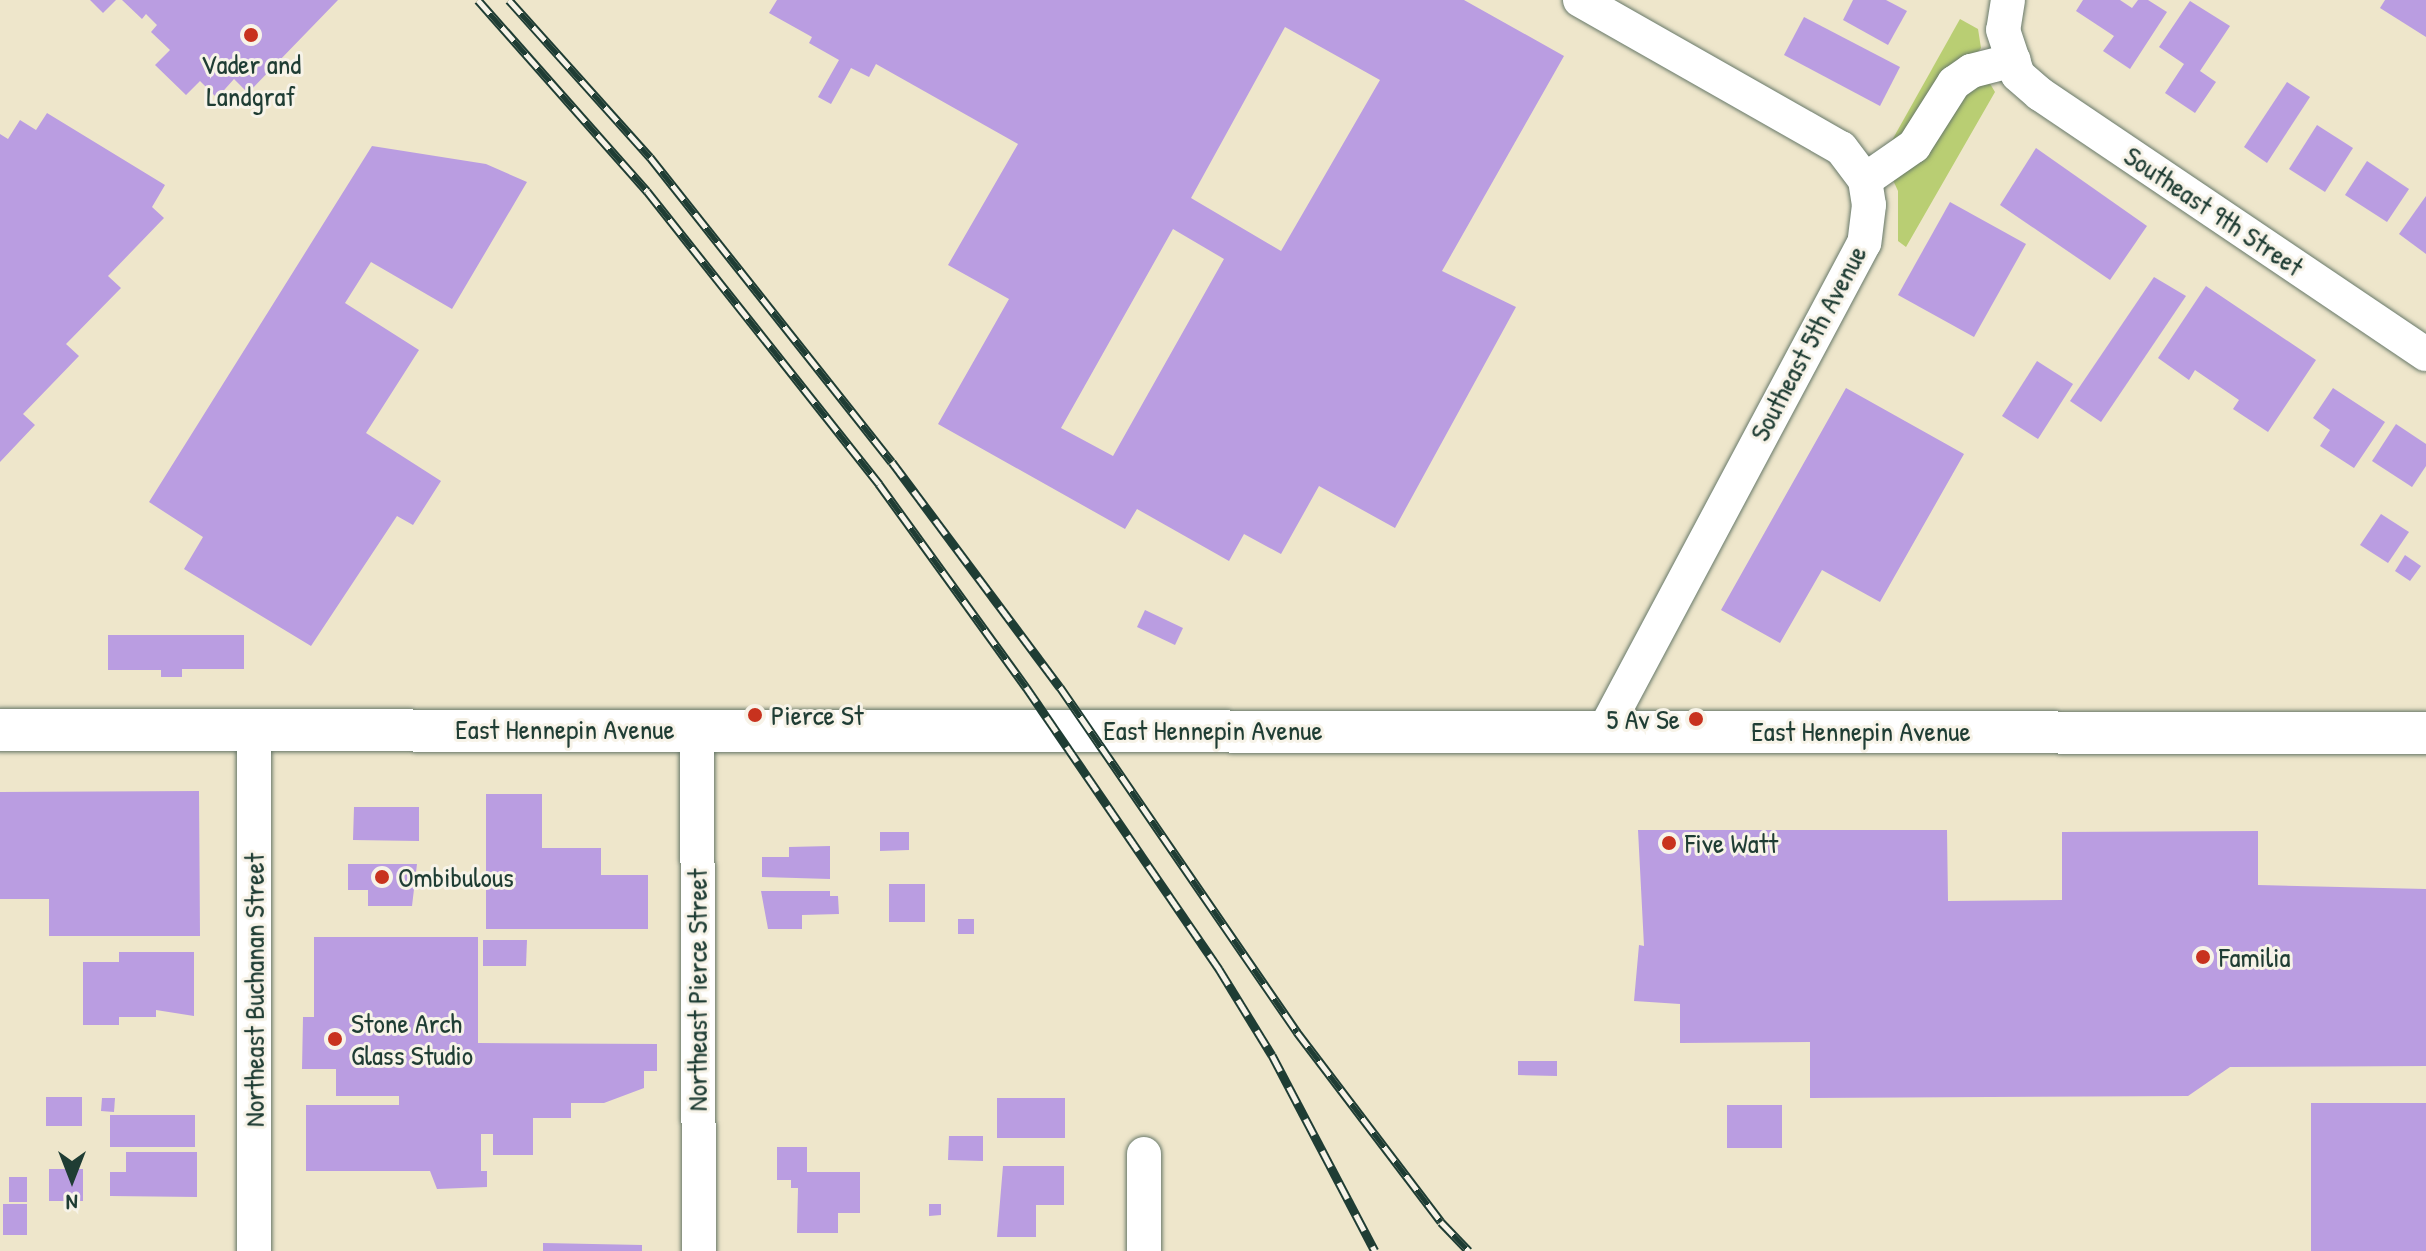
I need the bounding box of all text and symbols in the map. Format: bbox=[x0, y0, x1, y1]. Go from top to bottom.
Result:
marker: Vader and Landgraf bbox=[242, 26, 260, 44]
place label: Vader and Landgraf bbox=[201, 47, 301, 113]
street label: Southeast 9th Street bbox=[2118, 139, 2310, 283]
street label: Southeast 5th Avenue bbox=[1742, 240, 1874, 446]
place label: Pierce St bbox=[771, 698, 864, 732]
place label: 5 Av Se bbox=[1606, 702, 1680, 736]
marker: Pierce St bbox=[746, 706, 764, 724]
marker: 5 Av Se bbox=[1687, 710, 1705, 728]
street label: East Hennepin Avenue bbox=[455, 712, 675, 746]
street label: East Hennepin Avenue bbox=[1103, 713, 1323, 747]
street label: East Hennepin Avenue bbox=[1751, 714, 1971, 748]
place label: Five Watt bbox=[1685, 826, 1778, 860]
marker: Five Watt bbox=[1660, 834, 1678, 852]
street label: Northeast Buchanan Street bbox=[237, 853, 271, 1127]
place label: Ombibulous bbox=[398, 860, 514, 894]
marker: Ombibulous bbox=[373, 868, 391, 886]
street label: Northeast Pierce Street bbox=[680, 869, 714, 1111]
place label: Familia bbox=[2219, 940, 2290, 974]
marker: Familia bbox=[2194, 948, 2212, 966]
place label: Stone Arch Glass Studio bbox=[351, 1006, 473, 1072]
marker: Stone Arch Glass Studio bbox=[326, 1030, 344, 1048]
north arrow bbox=[32, 1139, 112, 1219]
text: N bbox=[66, 1188, 78, 1218]

